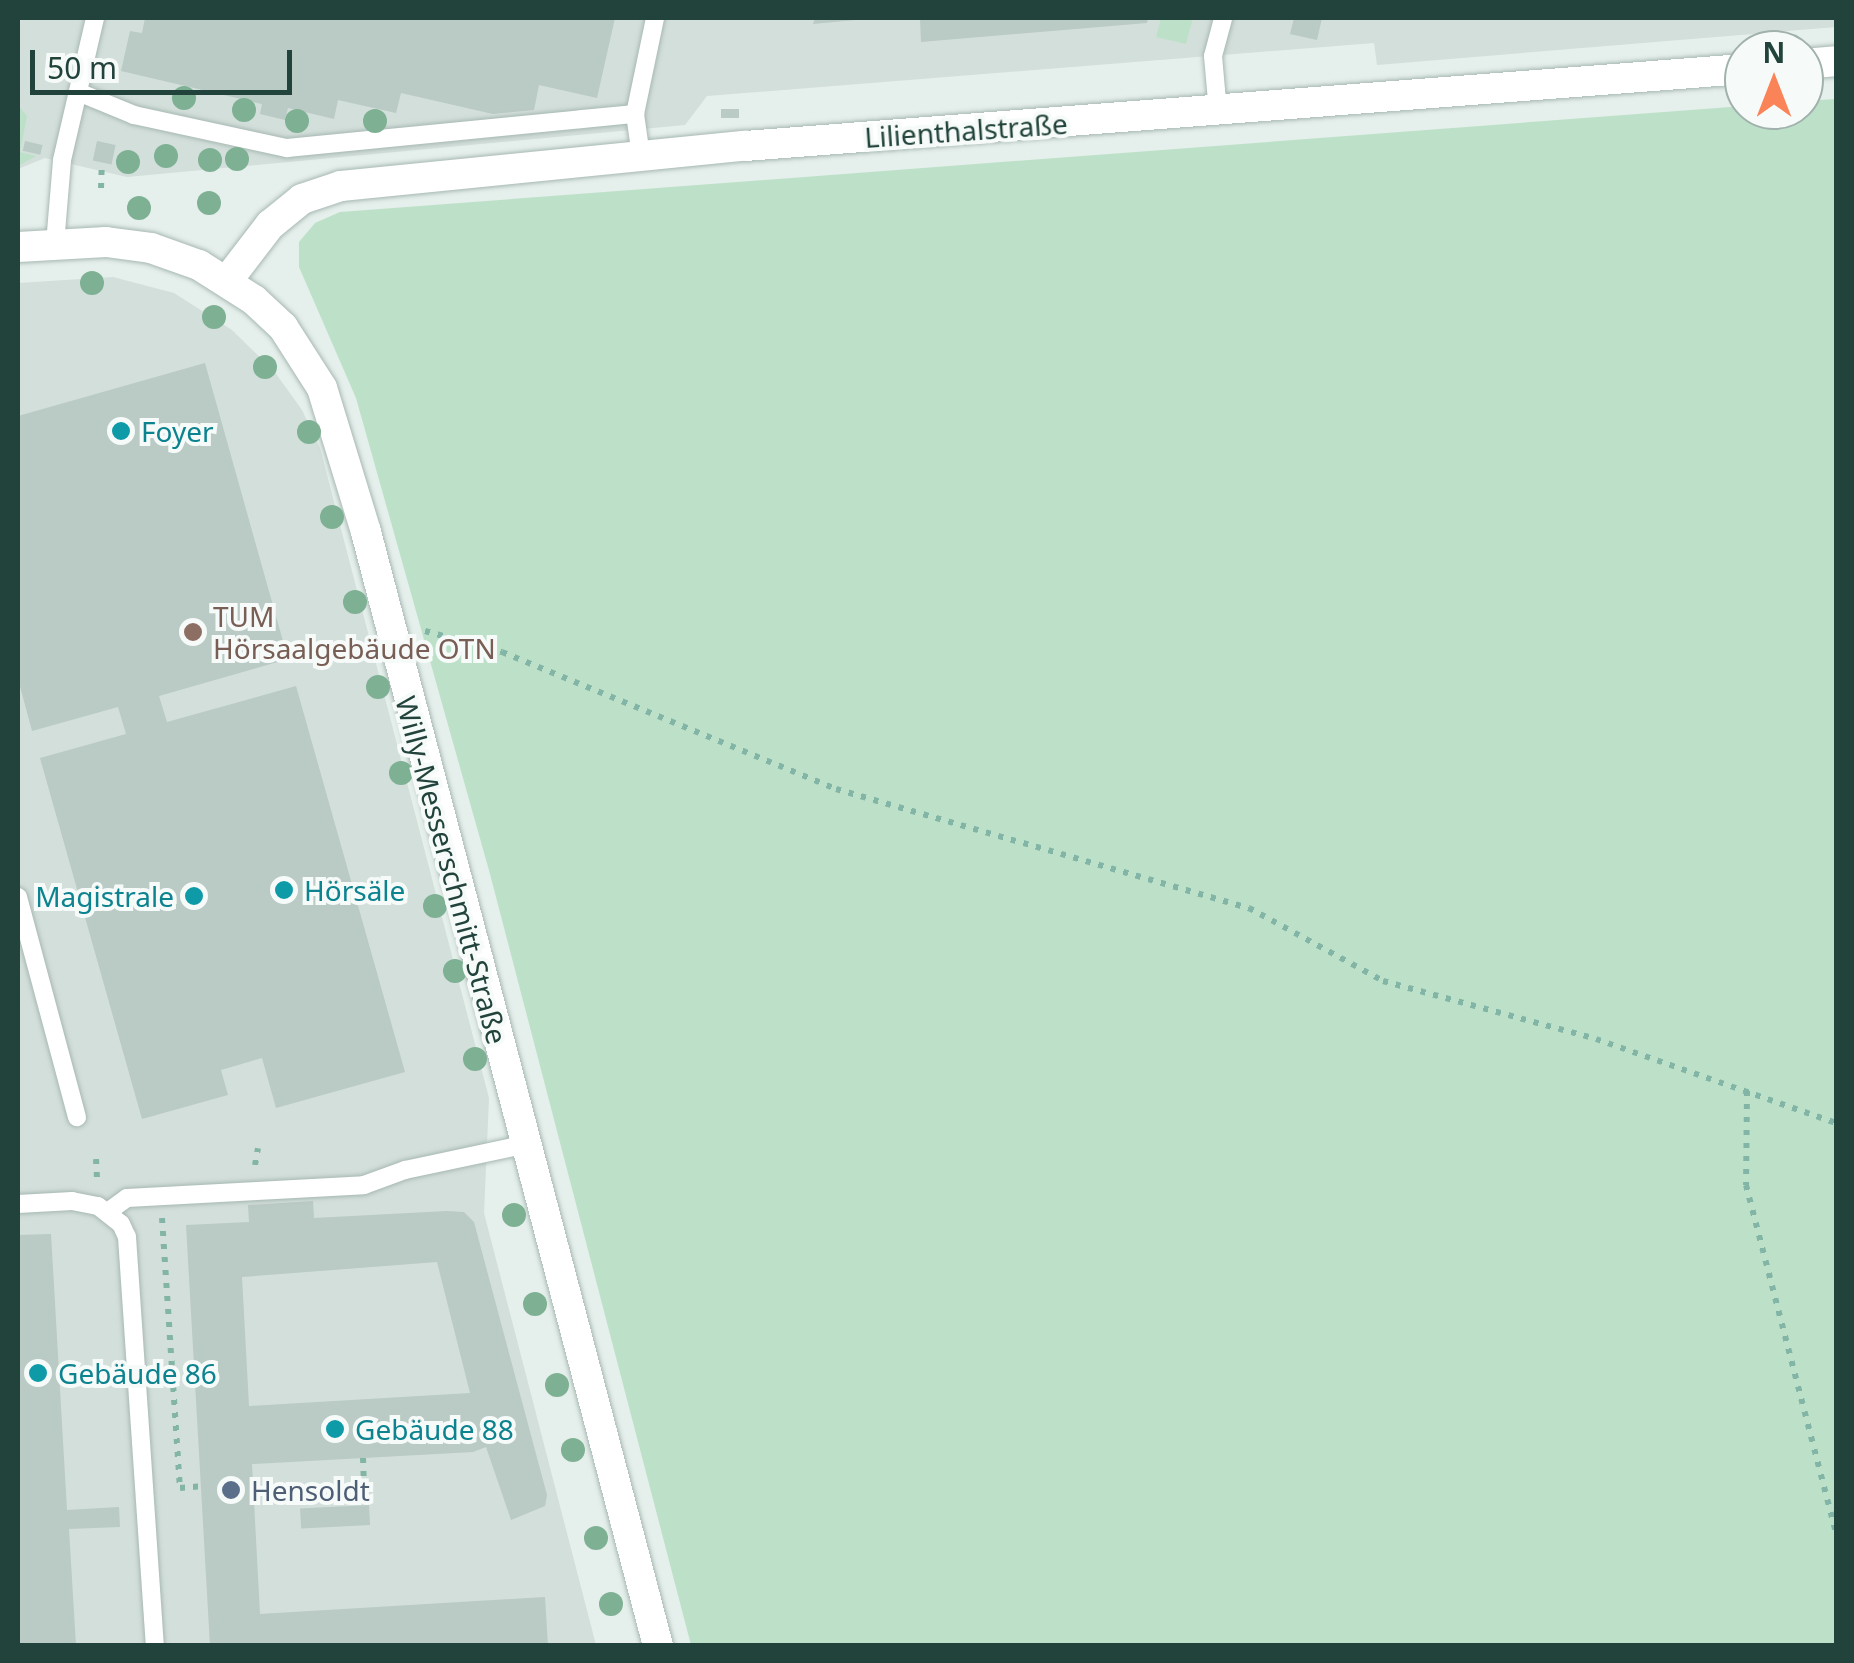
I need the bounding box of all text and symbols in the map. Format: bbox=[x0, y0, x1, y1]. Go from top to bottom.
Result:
scale bar bbox=[35, 30, 298, 92]
north arrow bbox=[1724, 30, 1824, 130]
text: N bbox=[1763, 33, 1785, 71]
text: 50 m bbox=[47, 47, 117, 88]
street label: Lilienthalstraße bbox=[863, 106, 1069, 154]
place label: Foyer bbox=[141, 414, 214, 448]
marker: Foyer bbox=[110, 420, 132, 442]
place label: TUM Hörsaalgebäude OTN bbox=[213, 599, 496, 665]
marker: TUM Hörsaalgebäude OTN bbox=[182, 621, 204, 643]
street label: Willy-Messerschmitt-Straße bbox=[389, 692, 515, 1048]
place label: Hörsäle bbox=[304, 873, 405, 907]
place label: Magistrale bbox=[35, 879, 174, 913]
marker: Hörsäle bbox=[273, 879, 295, 901]
marker: Magistrale bbox=[183, 885, 205, 907]
place label: Gebäude 86 bbox=[58, 1356, 217, 1390]
marker: Gebäude 86 bbox=[27, 1362, 49, 1384]
place label: Gebäude 88 bbox=[355, 1412, 514, 1446]
marker: Gebäude 88 bbox=[324, 1418, 346, 1440]
place label: Hensoldt bbox=[251, 1473, 370, 1507]
marker: Hensoldt bbox=[220, 1479, 242, 1501]

